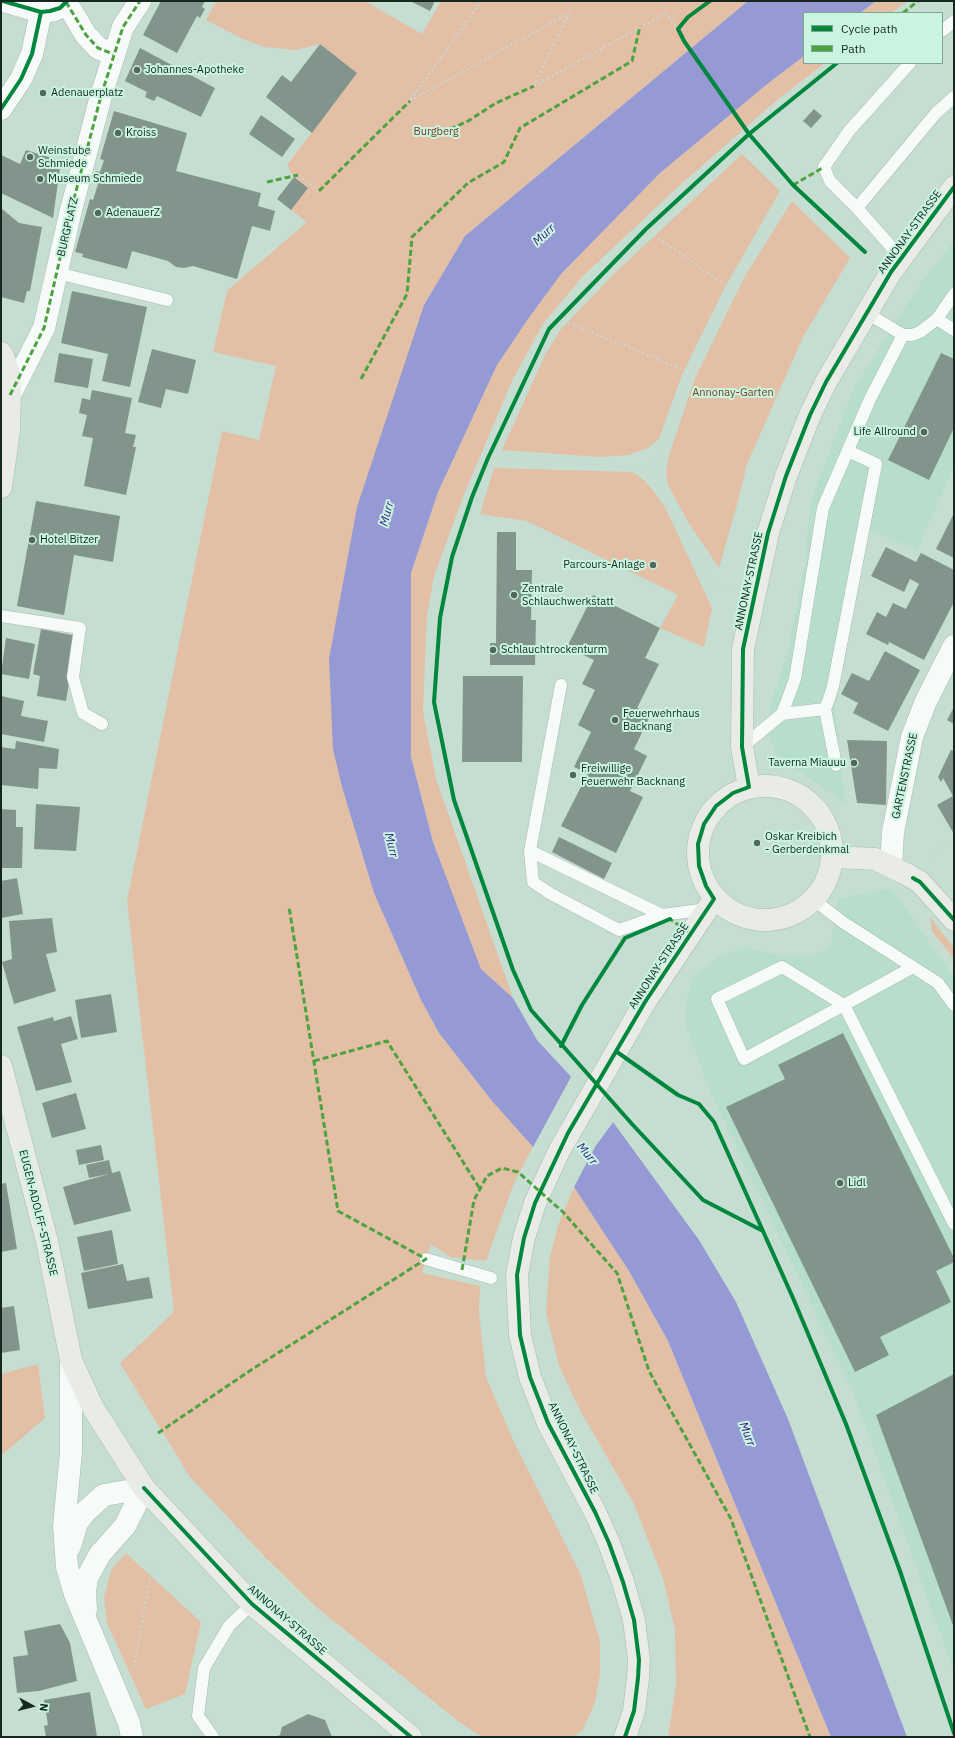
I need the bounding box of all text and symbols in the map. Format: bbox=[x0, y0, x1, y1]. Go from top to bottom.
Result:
legend bbox=[803, 12, 943, 64]
text: Cycle path bbox=[841, 21, 898, 36]
text: Path bbox=[841, 41, 866, 56]
place label: Johannes-Apotheke bbox=[145, 63, 244, 77]
marker: Johannes-Apotheke bbox=[132, 65, 142, 75]
place label: Adenauerplatz bbox=[51, 86, 123, 100]
marker: Adenauerplatz bbox=[38, 88, 48, 98]
park label: Burgberg bbox=[413, 125, 459, 139]
place label: Kroiss bbox=[126, 126, 156, 140]
marker: Kroiss bbox=[113, 128, 123, 138]
place label: Weinstube Schmiede bbox=[38, 144, 90, 170]
marker: Weinstube Schmiede bbox=[25, 152, 35, 162]
place label: Museum Schmiede bbox=[48, 172, 142, 186]
marker: Museum Schmiede bbox=[35, 174, 45, 184]
street label: ANNONAY-STRASSE bbox=[875, 187, 945, 277]
street label: BURGPLATZ bbox=[55, 196, 81, 258]
place label: AdenauerZ bbox=[106, 206, 160, 220]
marker: AdenauerZ bbox=[93, 208, 103, 218]
water label: Murr bbox=[530, 221, 558, 249]
park label: Annonay-Garten bbox=[692, 386, 774, 400]
place label: Life Allround bbox=[854, 425, 916, 439]
marker: Life Allround bbox=[919, 427, 929, 437]
water label: Murr bbox=[377, 500, 397, 528]
street label: ANNONAY-STRASSE bbox=[732, 530, 766, 632]
place label: Hotel Bitzer bbox=[40, 533, 98, 547]
marker: Hotel Bitzer bbox=[27, 535, 37, 545]
place label: Parcours-Anlage bbox=[563, 558, 645, 572]
marker: Parcours-Anlage bbox=[648, 560, 658, 570]
place label: Zentrale Schlauchwerkstatt bbox=[522, 582, 614, 608]
marker: Zentrale Schlauchwerkstatt bbox=[509, 590, 519, 600]
place label: Schlauchtrockenturm bbox=[501, 643, 607, 657]
marker: Schlauchtrockenturm bbox=[488, 645, 498, 655]
place label: Feuerwehrhaus Backnang bbox=[623, 707, 700, 733]
marker: Feuerwehrhaus Backnang bbox=[610, 715, 620, 725]
street label: GARTENSTRASSE bbox=[889, 732, 921, 820]
place label: Taverna Miauuu bbox=[768, 756, 846, 770]
marker: Taverna Miauuu bbox=[849, 758, 859, 768]
place label: Freiwillige Feuerwehr Backnang bbox=[581, 762, 685, 788]
marker: Freiwillige Feuerwehr Backnang bbox=[568, 770, 578, 780]
place label: Oskar Kreibich - Gerberdenkmal bbox=[765, 830, 849, 856]
water label: Murr bbox=[381, 831, 401, 859]
marker: Oskar Kreibich - Gerberdenkmal bbox=[752, 838, 762, 848]
street label: ANNONAY-STRASSE bbox=[626, 920, 692, 1012]
water label: Murr bbox=[573, 1140, 601, 1168]
street label: EUGEN-ADOLFF-STRASSE bbox=[16, 1148, 60, 1278]
place label: Lidl bbox=[848, 1176, 866, 1190]
marker: Lidl bbox=[835, 1178, 845, 1188]
street label: ANNONAY-STRASSE bbox=[545, 1400, 601, 1496]
water label: Murr bbox=[736, 1420, 758, 1448]
street label: ANNONAY-STRASSE bbox=[245, 1582, 329, 1658]
north arrow bbox=[12, 1686, 52, 1726]
text: N bbox=[36, 1703, 51, 1712]

